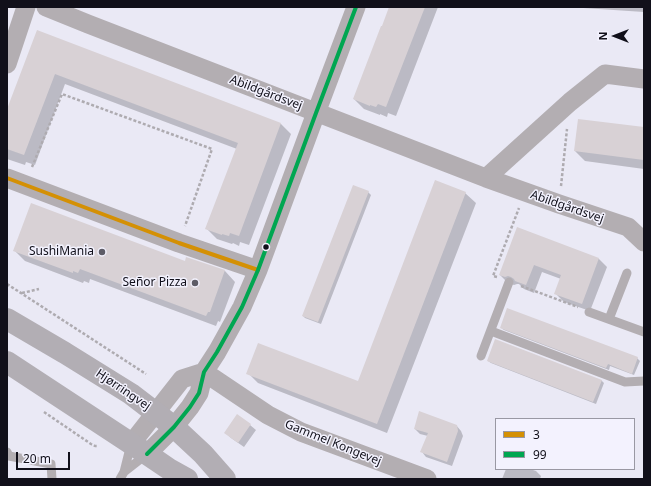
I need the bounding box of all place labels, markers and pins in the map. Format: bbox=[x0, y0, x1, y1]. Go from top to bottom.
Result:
unlabelled marker bbox=[261, 242, 271, 252]
place label: SushiMania bbox=[29, 245, 94, 259]
marker: SushiMania bbox=[97, 247, 107, 257]
place label: Señor Pizza bbox=[123, 276, 187, 290]
marker: Señor Pizza bbox=[190, 278, 200, 288]

